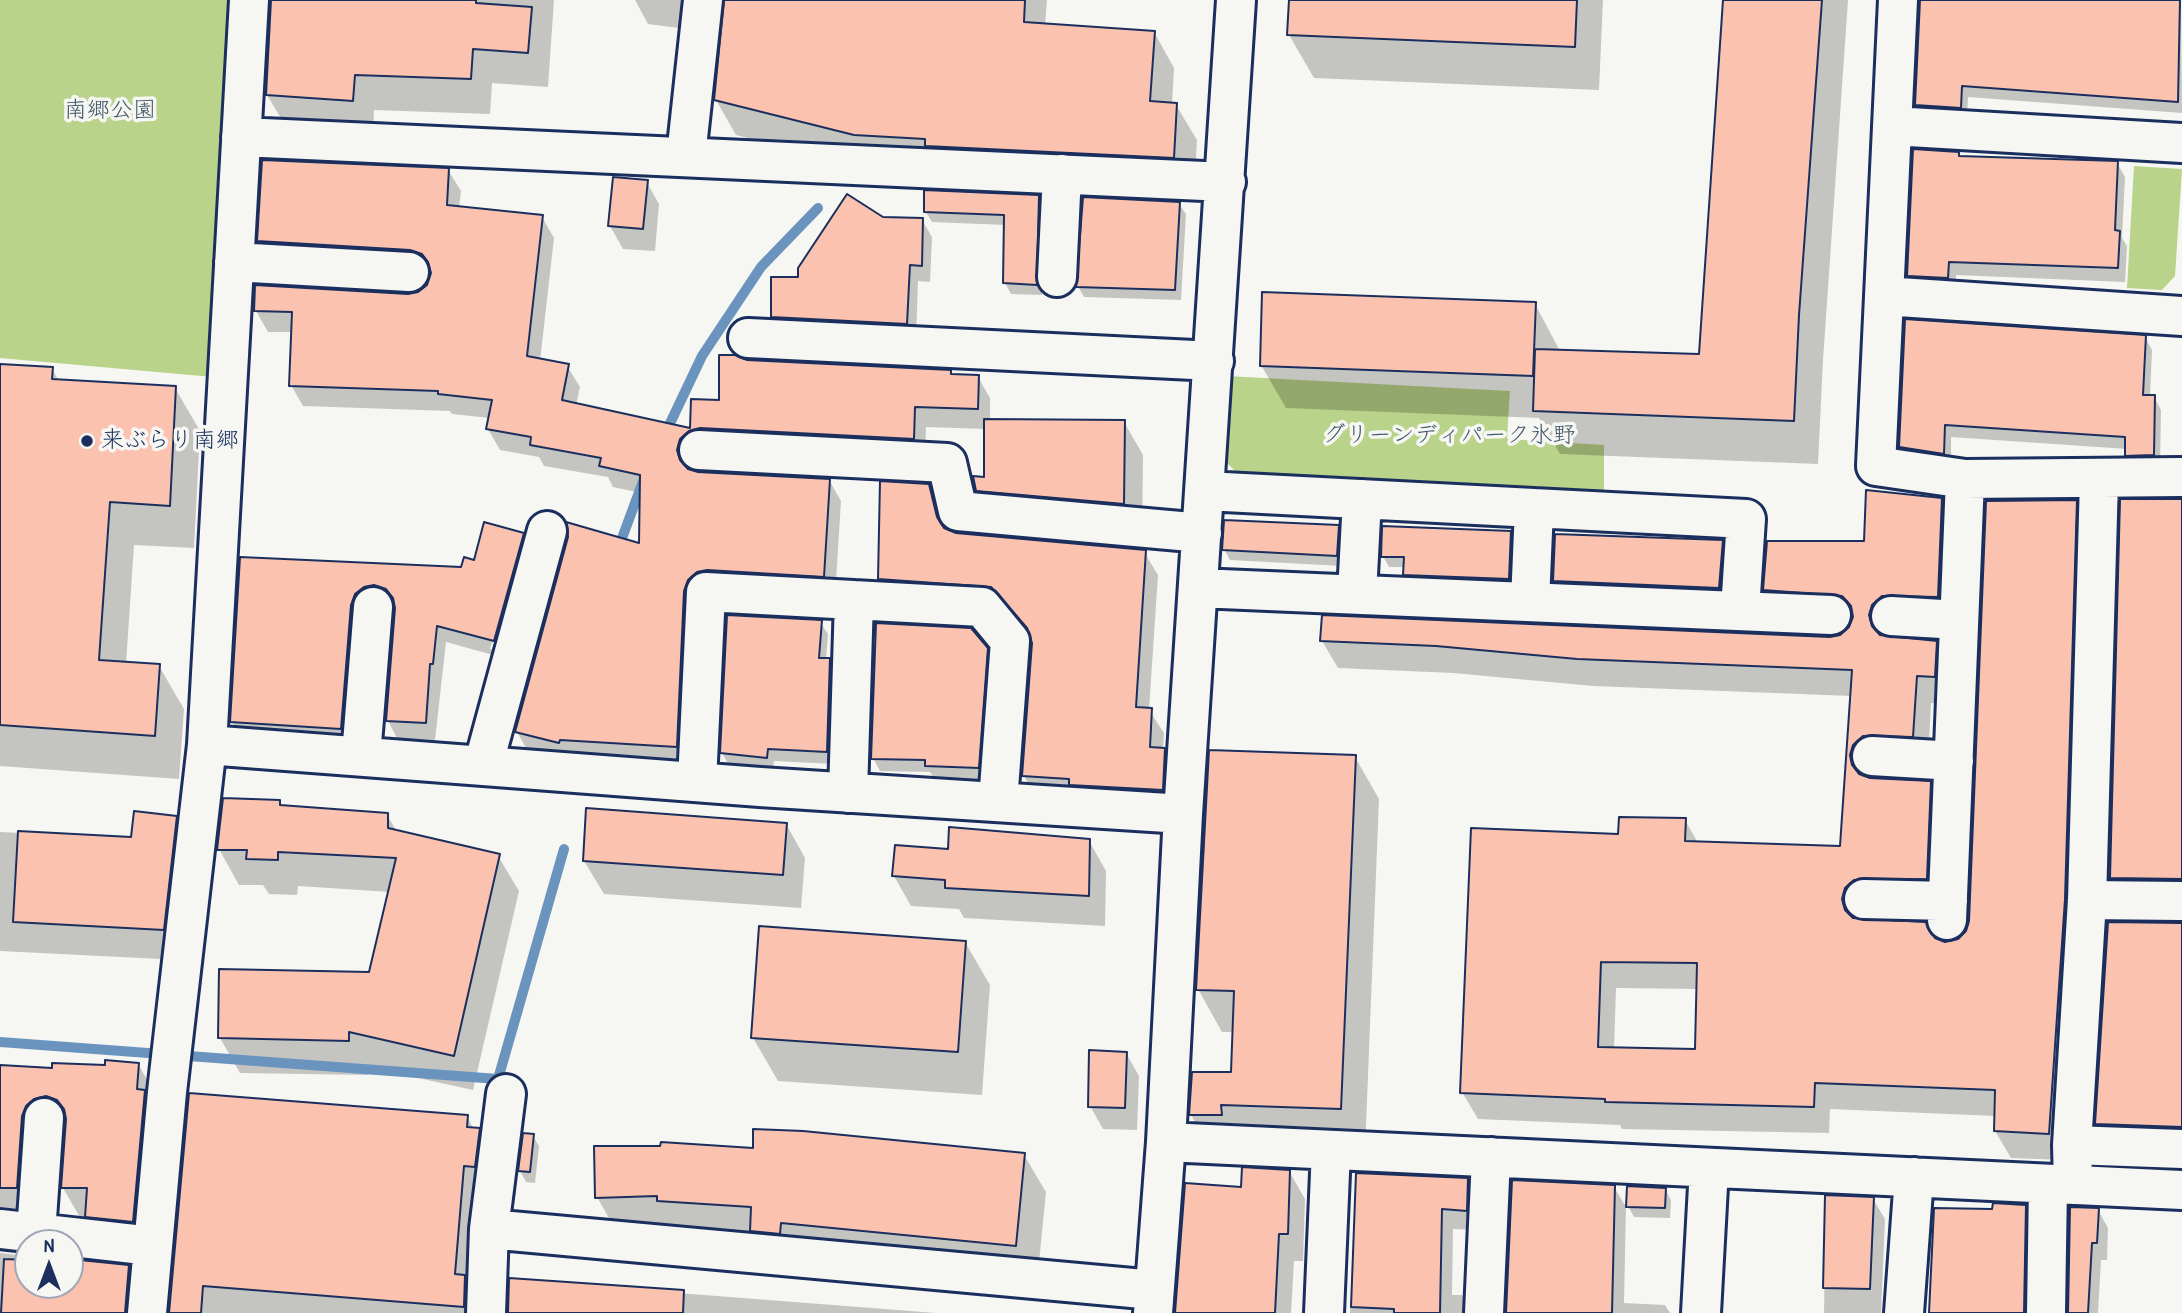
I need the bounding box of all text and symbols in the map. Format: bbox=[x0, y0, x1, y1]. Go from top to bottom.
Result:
park label: 南郷公園 bbox=[64, 97, 156, 125]
park label: グリーンディパーク氷野 bbox=[1323, 422, 1575, 450]
place label: 来ぶらり南郷 bbox=[101, 427, 239, 455]
marker: 来ぶらり南郷 bbox=[79, 433, 95, 449]
north arrow bbox=[14, 1229, 84, 1299]
text: N bbox=[44, 1232, 54, 1258]

